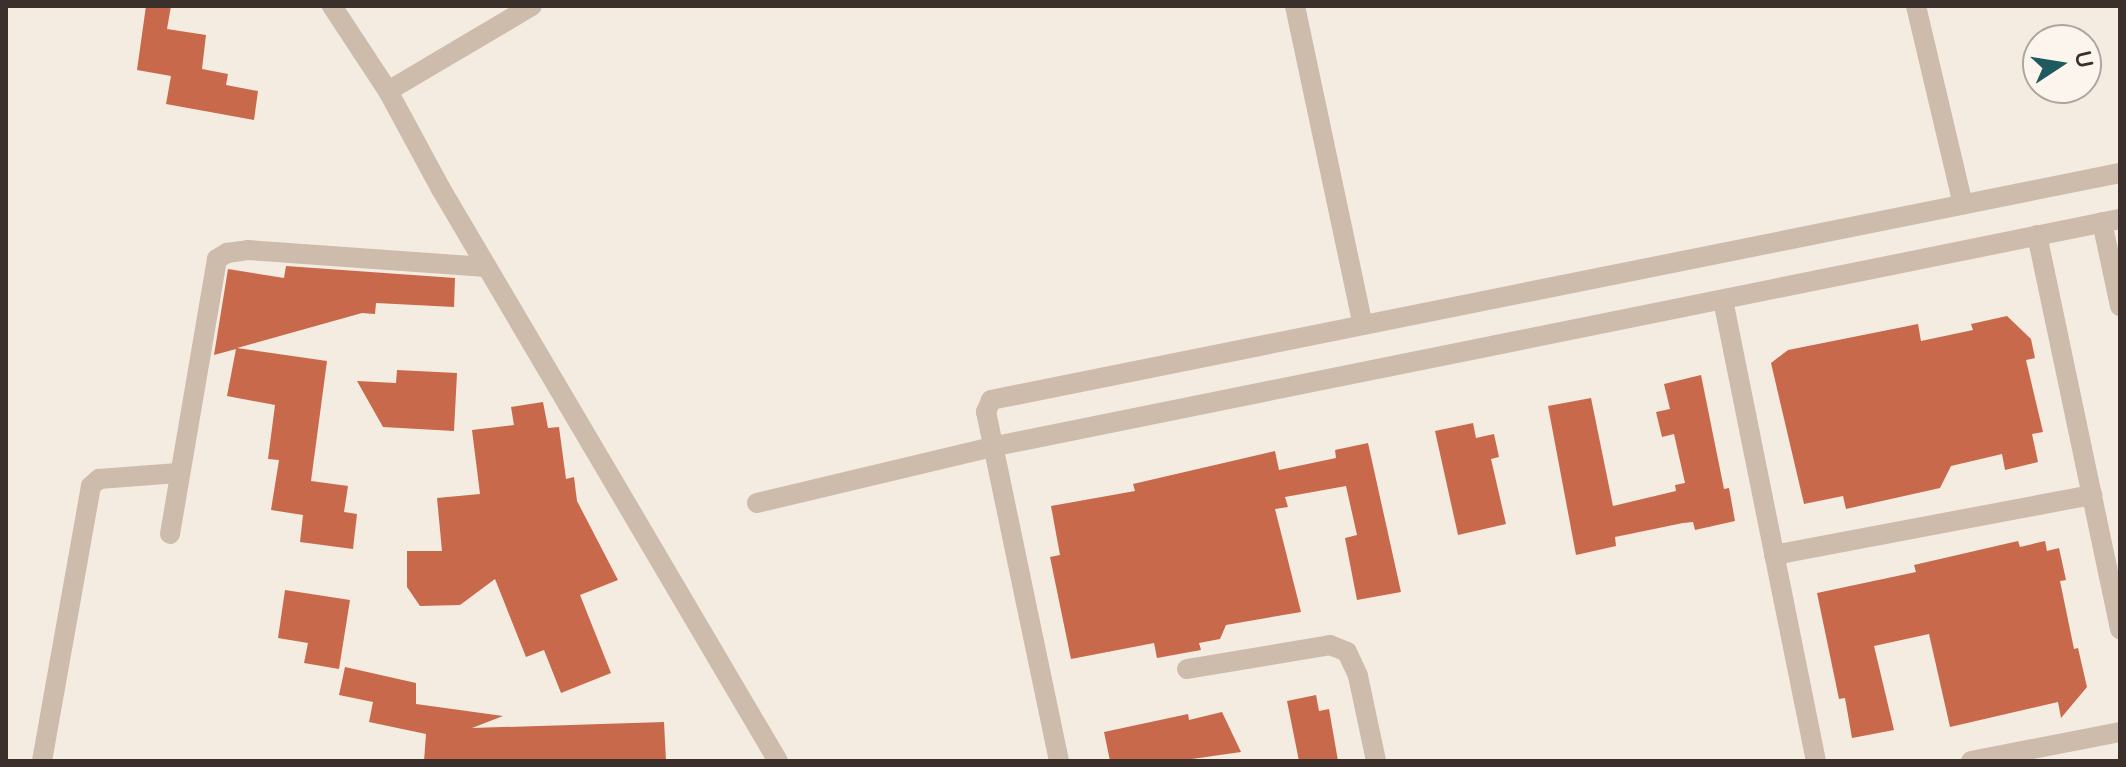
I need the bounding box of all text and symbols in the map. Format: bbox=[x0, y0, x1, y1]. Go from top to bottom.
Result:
north arrow bbox=[2022, 24, 2102, 104]
text: U bbox=[2069, 49, 2098, 70]

